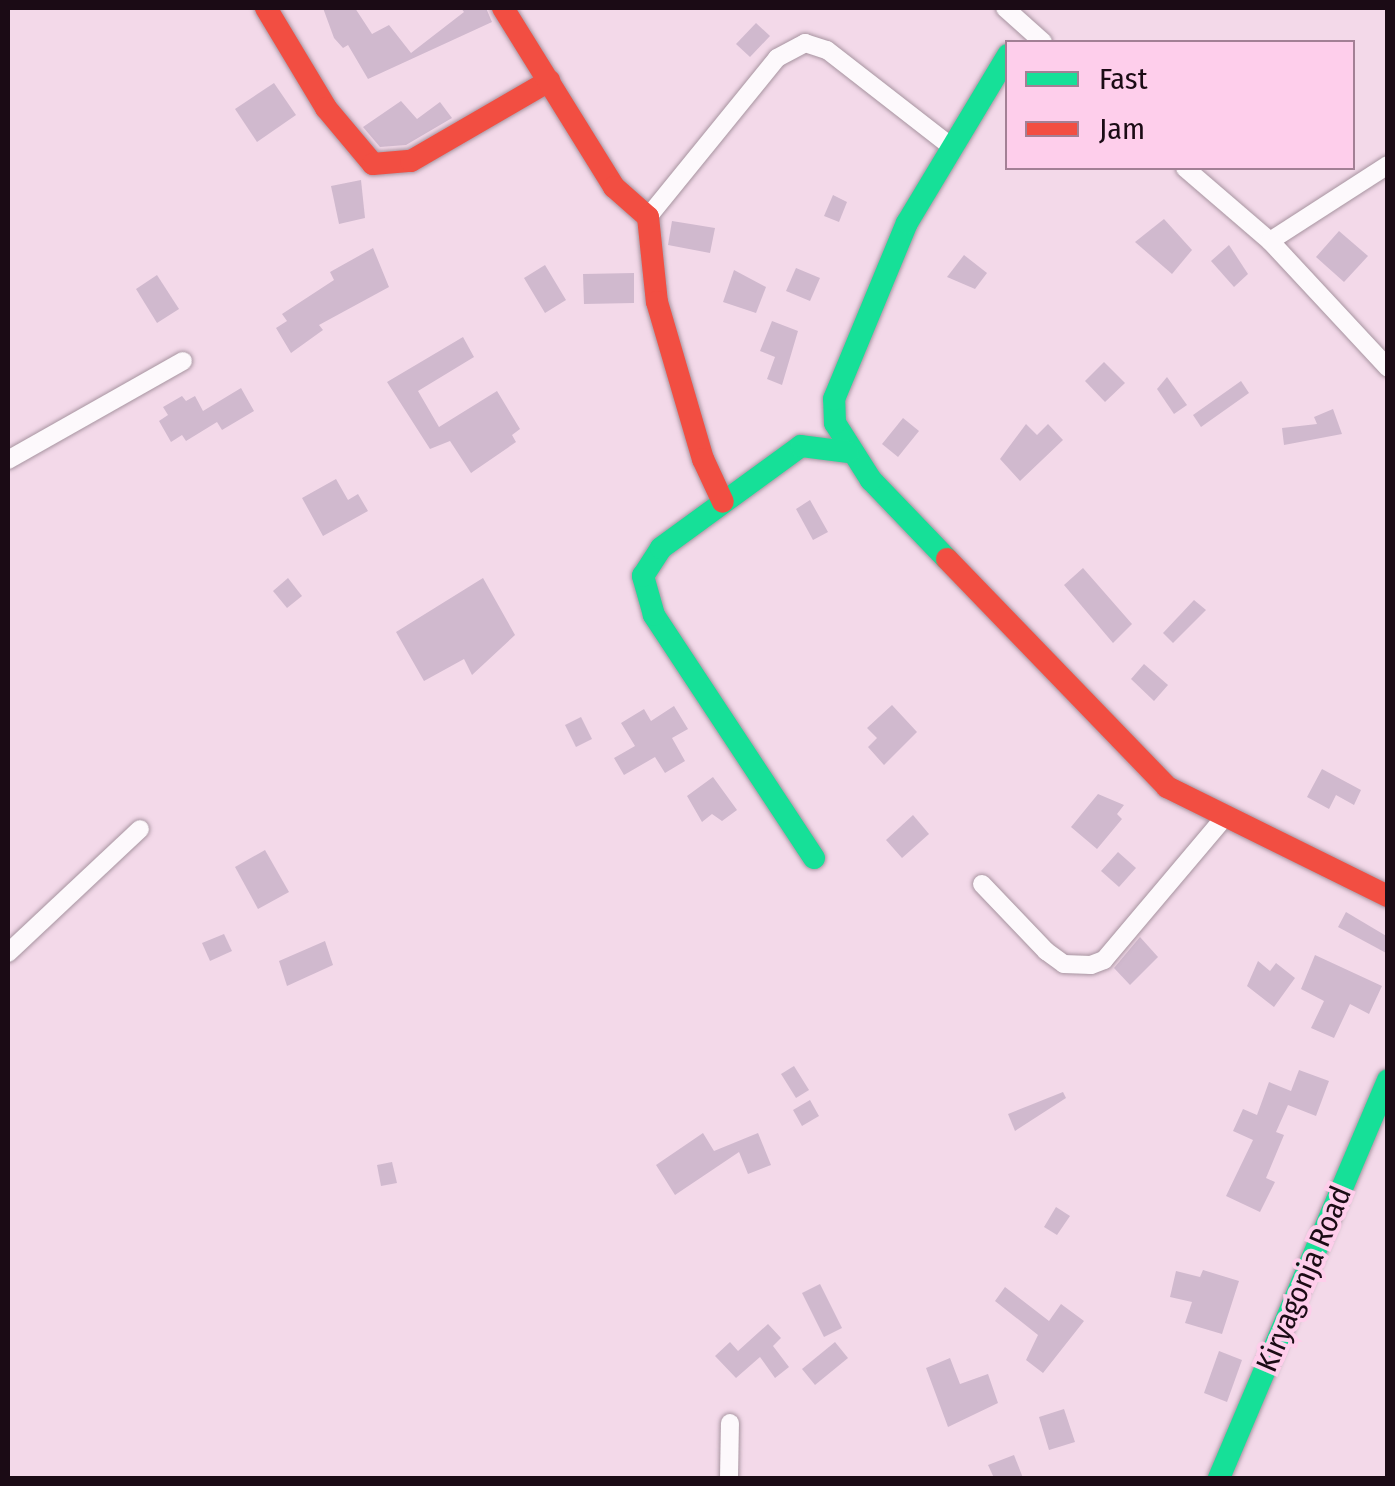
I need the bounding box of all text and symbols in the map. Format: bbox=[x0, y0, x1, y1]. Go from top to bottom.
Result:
legend bbox=[1005, 40, 1355, 170]
text: Fast bbox=[1099, 61, 1147, 97]
text: Jam bbox=[1099, 111, 1145, 147]
street label: Kiryagonja Road bbox=[1249, 1181, 1359, 1377]

